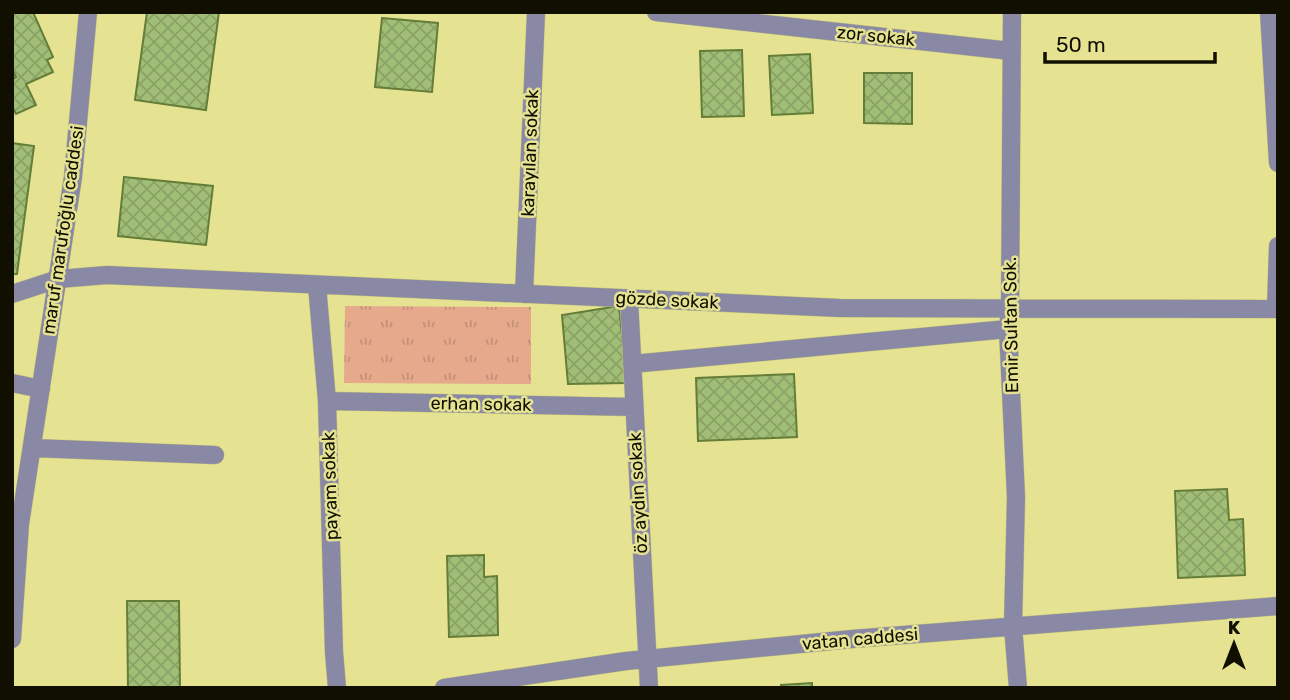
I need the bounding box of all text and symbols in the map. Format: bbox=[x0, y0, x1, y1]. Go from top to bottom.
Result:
street label: zor sokak bbox=[836, 21, 917, 51]
scale bar bbox=[1045, 21, 1215, 65]
text: 50 m bbox=[1056, 32, 1106, 57]
street label: karayılan sokak bbox=[517, 88, 543, 217]
street label: maruf marufoğlu caddesi bbox=[37, 124, 89, 336]
street label: Emir Sultan Sok. bbox=[999, 257, 1023, 393]
street label: gözde sokak bbox=[615, 286, 720, 314]
street label: erhan sokak bbox=[430, 392, 532, 416]
street label: payam sokak bbox=[317, 431, 343, 540]
street label: öz aydın sokak bbox=[624, 431, 652, 554]
north arrow bbox=[1199, 609, 1269, 679]
text: K bbox=[1228, 616, 1241, 639]
street label: vatan caddesi bbox=[801, 623, 919, 655]

